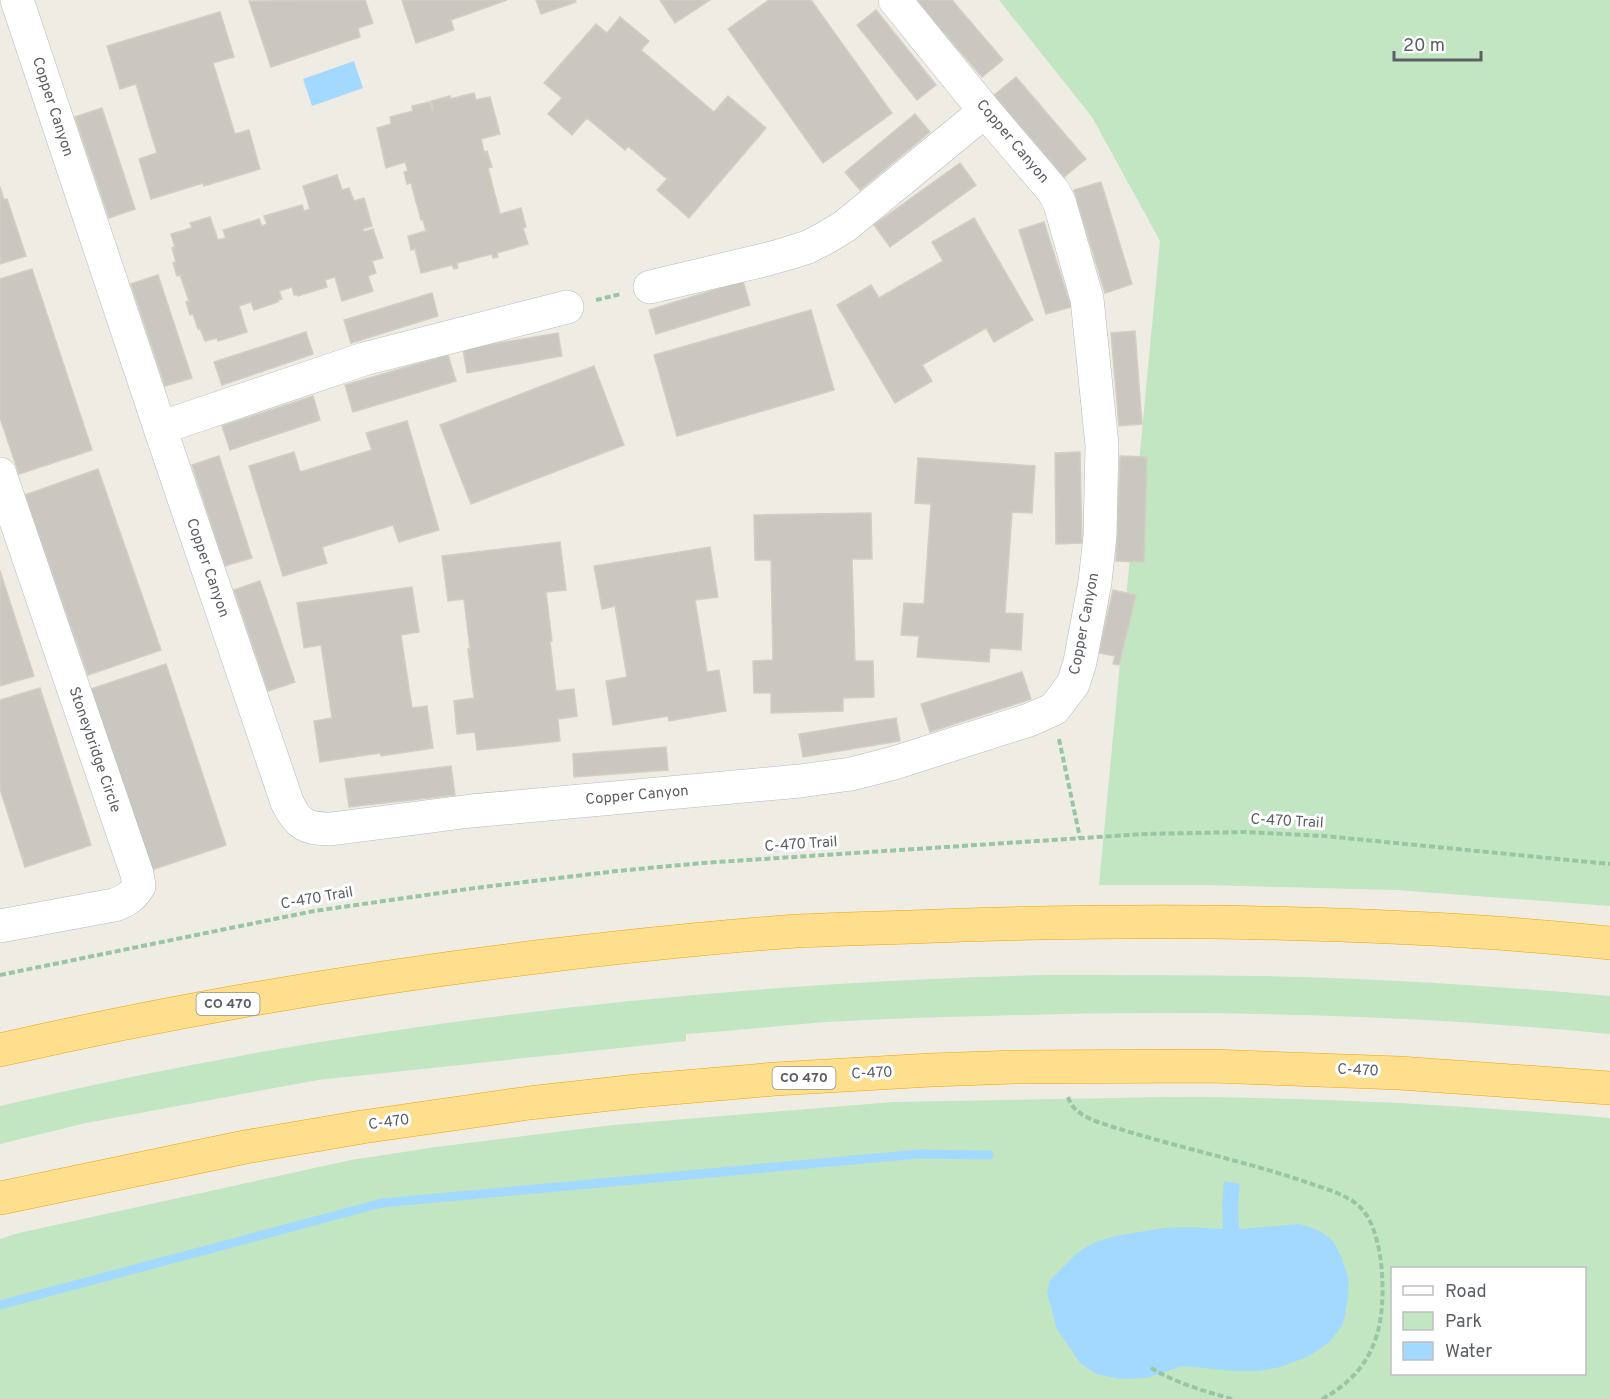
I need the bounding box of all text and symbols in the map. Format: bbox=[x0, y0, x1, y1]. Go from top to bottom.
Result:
scale bar bbox=[1394, 24, 1481, 62]
text: 20 m bbox=[1403, 35, 1445, 58]
street label: Copper Canyon bbox=[27, 55, 77, 159]
street label: Copper Canyon bbox=[971, 96, 1053, 188]
street label: Copper Canyon bbox=[181, 516, 233, 620]
street label: Copper Canyon bbox=[1066, 571, 1104, 677]
street label: Stoneybridge Circle bbox=[64, 685, 124, 815]
street label: Copper Canyon bbox=[585, 782, 689, 810]
street label: C-470 Trail bbox=[1250, 811, 1324, 833]
street label: C-470 Trail bbox=[764, 833, 838, 857]
street label: C-470 Trail bbox=[279, 883, 355, 915]
road number: CO 470 bbox=[196, 993, 260, 1015]
street label: C-470 bbox=[1337, 1060, 1379, 1082]
street label: C-470 bbox=[851, 1063, 893, 1085]
road number: CO 470 bbox=[772, 1067, 836, 1089]
street label: C-470 bbox=[367, 1111, 411, 1135]
legend bbox=[1391, 1267, 1586, 1375]
text: Road bbox=[1445, 1281, 1487, 1304]
text: Park bbox=[1445, 1311, 1482, 1334]
text: Water bbox=[1445, 1341, 1492, 1364]

